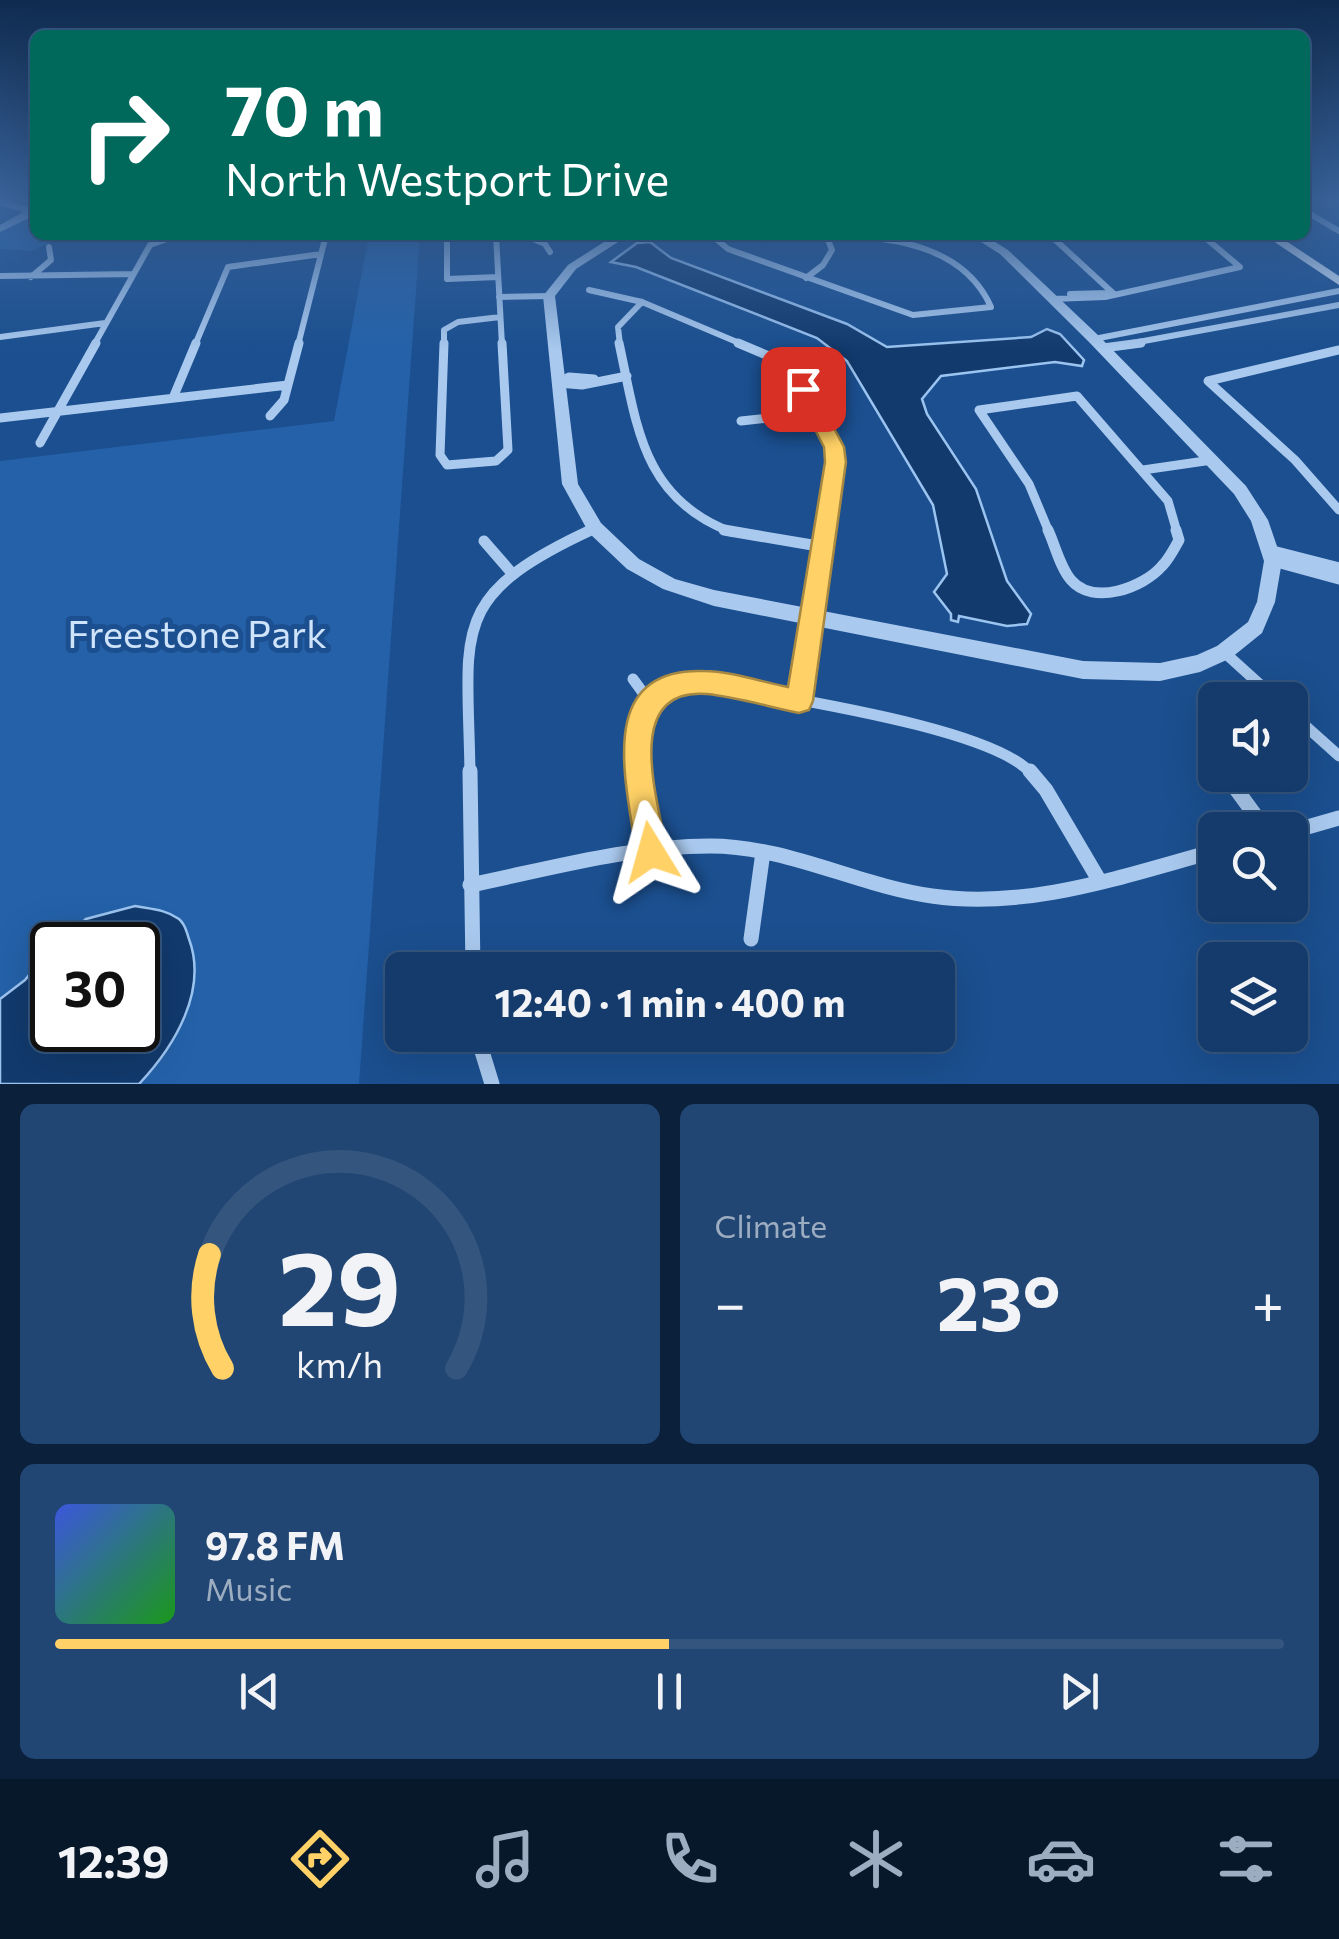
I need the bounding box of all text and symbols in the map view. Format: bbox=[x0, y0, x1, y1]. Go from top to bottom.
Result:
text: 70 m bbox=[225, 65, 384, 150]
icon: right bbox=[60, 70, 190, 200]
text: North Westport Drive bbox=[225, 150, 669, 205]
pin bbox=[761, 347, 846, 432]
icon: arrive bbox=[776, 362, 831, 417]
park label: Freestone Park bbox=[67, 609, 327, 656]
map controls bbox=[1198, 682, 1308, 1052]
button: sound bbox=[1198, 682, 1308, 792]
position arrow bbox=[599, 800, 703, 904]
button: search bbox=[1198, 812, 1308, 922]
speed limit sign: 30 bbox=[30, 922, 160, 1052]
button: layers bbox=[1198, 942, 1308, 1052]
text: 12:40 · 1 min · 400 m bbox=[495, 978, 845, 1025]
text: Climate bbox=[715, 1205, 827, 1245]
text: 29 bbox=[278, 1220, 401, 1347]
text: 23° bbox=[937, 1255, 1061, 1346]
text: − bbox=[715, 1268, 746, 1335]
text: + bbox=[1252, 1268, 1284, 1335]
text: km/h bbox=[296, 1342, 383, 1385]
text: 97.8 FM bbox=[205, 1521, 345, 1568]
text: Music bbox=[205, 1568, 292, 1608]
icon: previous bbox=[232, 1664, 287, 1719]
icon: pause bbox=[642, 1664, 697, 1719]
icon: next bbox=[1052, 1664, 1107, 1719]
icon: directions bbox=[285, 1824, 355, 1894]
icon: music bbox=[470, 1824, 540, 1894]
icon: phone bbox=[655, 1824, 725, 1894]
icon: climate bbox=[841, 1824, 911, 1894]
icon: car bbox=[1026, 1824, 1096, 1894]
icon: filters bbox=[1211, 1824, 1281, 1894]
text: 12:39 bbox=[58, 1832, 170, 1887]

